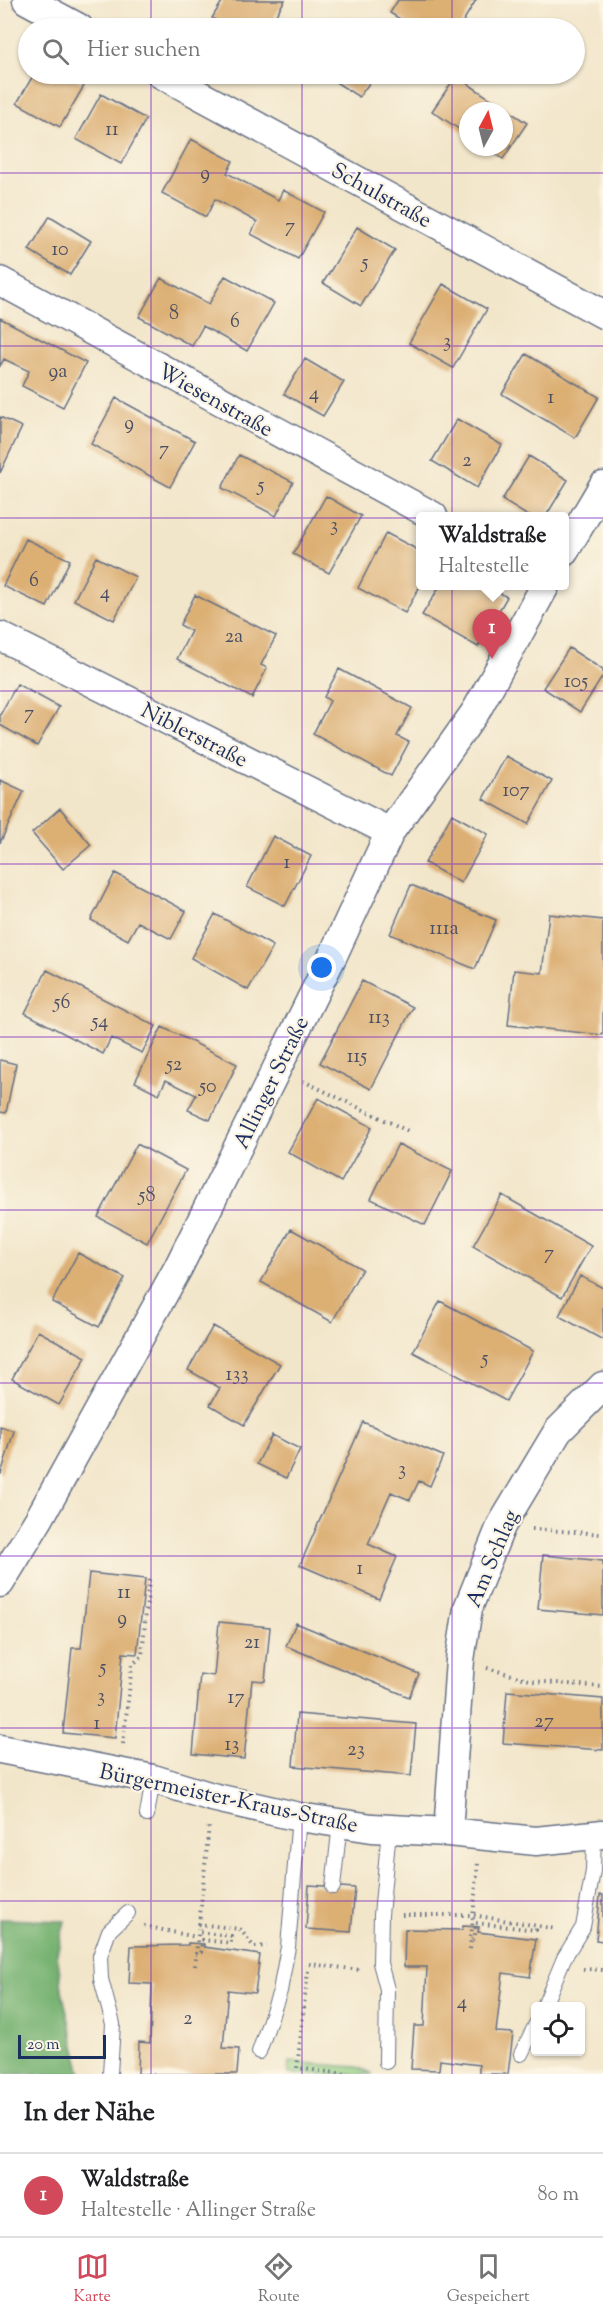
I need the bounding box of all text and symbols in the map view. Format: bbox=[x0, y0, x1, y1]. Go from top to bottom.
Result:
search box bbox=[18, 18, 585, 84]
icon: search bbox=[39, 35, 72, 68]
text: Hier suchen bbox=[87, 35, 201, 67]
north arrow bbox=[459, 102, 513, 156]
house number: 11 bbox=[105, 116, 119, 145]
street label: Schulstraße bbox=[324, 156, 437, 237]
house number: 9 bbox=[200, 160, 210, 189]
house number: 7 bbox=[285, 213, 295, 242]
house number: 10 bbox=[51, 236, 69, 265]
house number: 5 bbox=[361, 249, 369, 278]
house number: 8 bbox=[169, 300, 179, 329]
house number: 6 bbox=[230, 308, 240, 337]
house number: 3 bbox=[443, 328, 451, 357]
street label: Wiesenstraße bbox=[151, 357, 278, 447]
house number: 9a bbox=[49, 358, 67, 387]
house number: 4 bbox=[309, 380, 319, 409]
house number: 1 bbox=[548, 384, 555, 413]
house number: 9 bbox=[124, 410, 134, 439]
house number: 7 bbox=[159, 436, 169, 465]
house number: 2 bbox=[462, 447, 472, 476]
house number: 5 bbox=[257, 472, 265, 501]
house number: 3 bbox=[330, 512, 338, 541]
popup bbox=[416, 512, 569, 590]
text: Waldstraße bbox=[438, 521, 547, 553]
text: Haltestelle bbox=[438, 553, 529, 582]
house number: 6 bbox=[29, 567, 39, 596]
house number: 4 bbox=[100, 579, 110, 608]
pin: 1 bbox=[472, 610, 512, 659]
house number: 2a bbox=[225, 623, 243, 652]
house number: 105 bbox=[564, 668, 588, 697]
street label: Niblerstraße bbox=[135, 696, 253, 777]
house number: 7 bbox=[24, 700, 34, 729]
house number: 107 bbox=[502, 777, 530, 806]
house number: 1 bbox=[284, 849, 291, 878]
house number: 111a bbox=[429, 915, 459, 944]
your location bbox=[307, 953, 336, 982]
house number: 56 bbox=[53, 989, 70, 1018]
house number: 113 bbox=[368, 1004, 390, 1033]
house number: 54 bbox=[91, 1008, 108, 1037]
street label: Allinger Straße bbox=[227, 1012, 319, 1155]
house number: 115 bbox=[347, 1043, 367, 1072]
house number: 52 bbox=[165, 1051, 182, 1080]
house number: 50 bbox=[198, 1073, 217, 1102]
house number: 58 bbox=[138, 1182, 155, 1211]
house number: 7 bbox=[544, 1240, 554, 1269]
house number: 5 bbox=[481, 1345, 489, 1374]
house number: 133 bbox=[226, 1361, 248, 1390]
house number: 3 bbox=[398, 1456, 406, 1485]
street label: Am Schlag bbox=[459, 1505, 529, 1613]
house number: 1 bbox=[357, 1555, 364, 1584]
house number: 11 bbox=[117, 1579, 131, 1608]
house number: 9 bbox=[117, 1605, 127, 1634]
house number: 21 bbox=[244, 1629, 260, 1658]
house number: 5 bbox=[99, 1654, 107, 1683]
house number: 3 bbox=[97, 1683, 105, 1712]
house number: 17 bbox=[228, 1684, 244, 1713]
house number: 27 bbox=[534, 1708, 554, 1737]
house number: 1 bbox=[94, 1710, 101, 1739]
house number: 13 bbox=[225, 1731, 239, 1760]
house number: 23 bbox=[347, 1736, 365, 1765]
street label: Bürgermeister-Kraus-Straße bbox=[96, 1757, 361, 1843]
house number: 4 bbox=[457, 1989, 467, 2018]
map controls bbox=[531, 2002, 585, 2056]
button: locate bbox=[531, 2002, 585, 2056]
house number: 2 bbox=[183, 2005, 193, 2034]
scale bar bbox=[18, 2032, 106, 2060]
text: 20 m bbox=[27, 2034, 60, 2057]
text: In der Nähe bbox=[24, 2095, 155, 2132]
text: Waldstraße bbox=[81, 2165, 189, 2197]
text: 1 bbox=[40, 2181, 47, 2210]
text: 80 m bbox=[538, 2181, 579, 2210]
text: Haltestelle · Allinger Straße bbox=[81, 2197, 316, 2226]
tab: Karte bbox=[73, 2250, 111, 2309]
tab: Route bbox=[258, 2250, 300, 2309]
tab: Gespeichert bbox=[447, 2250, 530, 2309]

